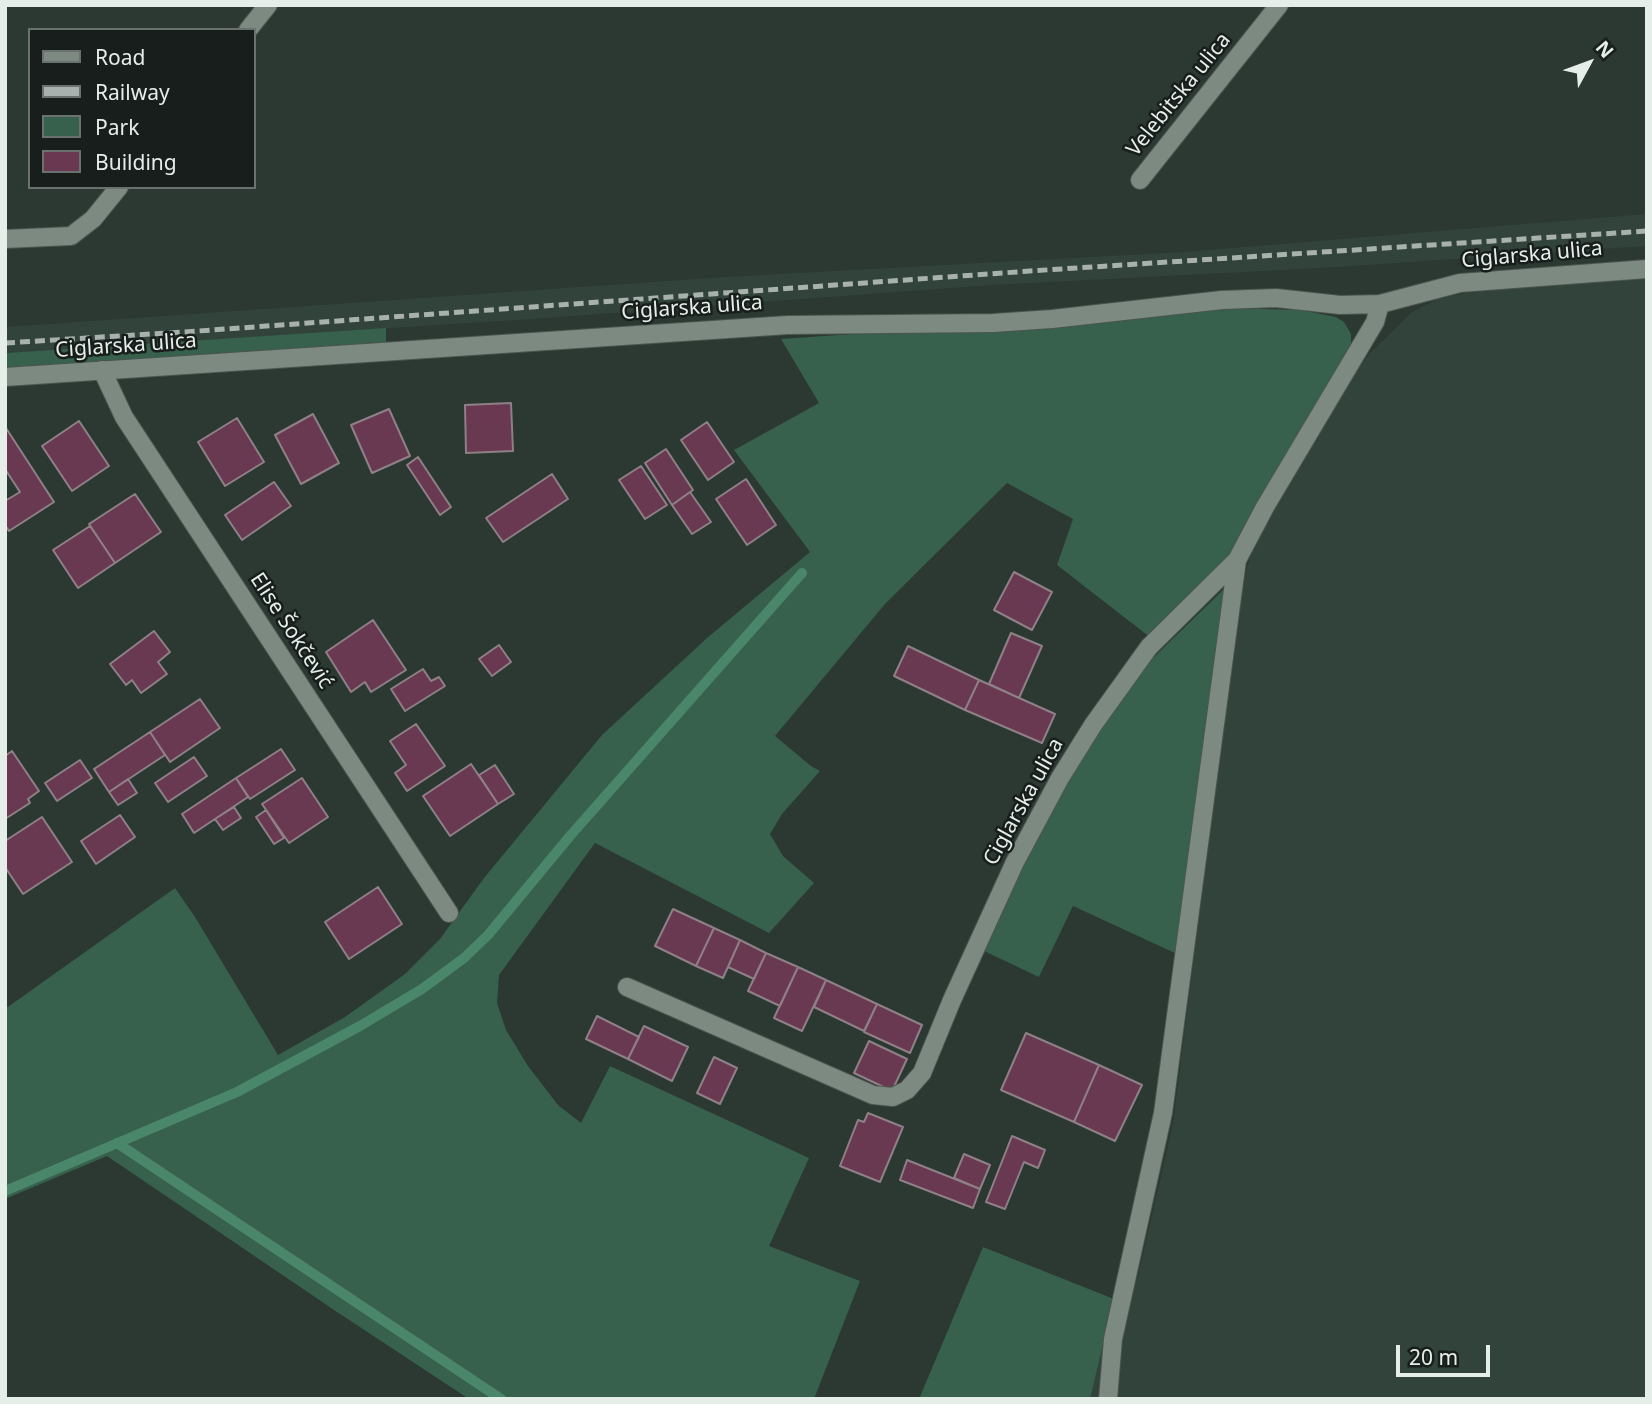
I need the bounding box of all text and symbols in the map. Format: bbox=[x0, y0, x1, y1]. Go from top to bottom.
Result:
legend bbox=[28, 28, 256, 189]
street label: Velebitska ulica bbox=[1122, 28, 1236, 162]
north arrow bbox=[1554, 28, 1624, 98]
text: N bbox=[1590, 35, 1620, 64]
text: Road bbox=[95, 43, 145, 71]
text: Railway bbox=[95, 78, 170, 106]
text: Park bbox=[95, 113, 139, 141]
text: Building bbox=[95, 148, 177, 176]
street label: Ciglarska ulica bbox=[1460, 236, 1604, 274]
street label: Ciglarska ulica bbox=[620, 290, 764, 326]
street label: Ciglarska ulica bbox=[54, 328, 198, 364]
street label: Elise Šokčević bbox=[244, 568, 338, 694]
street label: Ciglarska ulica bbox=[979, 734, 1069, 870]
scale bar bbox=[1400, 1330, 1494, 1374]
text: 20 m bbox=[1409, 1343, 1458, 1371]

